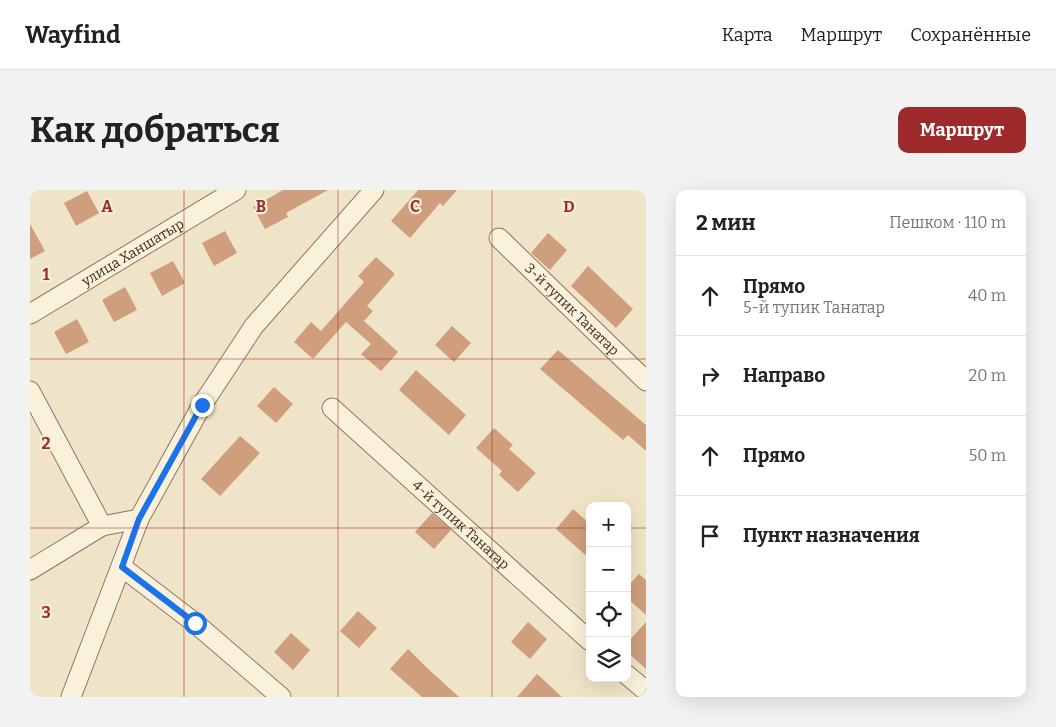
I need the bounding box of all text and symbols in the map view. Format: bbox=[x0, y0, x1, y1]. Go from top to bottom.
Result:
text: Wayfind bbox=[25, 21, 121, 49]
text: Карта bbox=[722, 24, 773, 46]
text: Маршрут bbox=[801, 24, 882, 46]
text: Сохранённые bbox=[910, 24, 1031, 46]
button: Маршрут bbox=[898, 107, 1026, 153]
text: Как добраться bbox=[30, 109, 280, 151]
text: A bbox=[101, 197, 113, 216]
text: B bbox=[256, 197, 266, 216]
text: C bbox=[410, 197, 420, 216]
text: D bbox=[563, 197, 575, 216]
text: 2 мин bbox=[696, 210, 756, 236]
text: Пешком · 110 m bbox=[889, 213, 1006, 232]
street label: улица Ханшатыр bbox=[78, 215, 187, 290]
street label: 3-й тупик Танатар bbox=[521, 259, 623, 359]
text: 1 bbox=[43, 265, 50, 284]
text: Прямо bbox=[743, 275, 805, 298]
icon: ahead bbox=[696, 282, 724, 310]
text: 40 m bbox=[968, 286, 1006, 305]
text: 5-й тупик Танатар bbox=[743, 298, 885, 317]
icon: right bbox=[696, 362, 724, 390]
text: Направо bbox=[743, 364, 825, 387]
text: 20 m bbox=[969, 366, 1006, 385]
route end bbox=[191, 394, 214, 417]
text: 2 bbox=[41, 434, 51, 453]
icon: ahead bbox=[696, 442, 724, 470]
text: Прямо bbox=[743, 444, 805, 467]
text: 50 m bbox=[969, 446, 1006, 465]
street label: 4-й тупик Танатар bbox=[409, 476, 513, 573]
map controls bbox=[586, 502, 631, 682]
button: + bbox=[586, 502, 631, 547]
icon: arrive bbox=[696, 522, 724, 550]
text: Пункт назначения bbox=[743, 524, 920, 547]
button: − bbox=[586, 547, 631, 592]
button: locate bbox=[586, 592, 631, 637]
text: 3 bbox=[41, 603, 51, 622]
route start bbox=[184, 612, 207, 635]
button: layers bbox=[586, 637, 631, 682]

